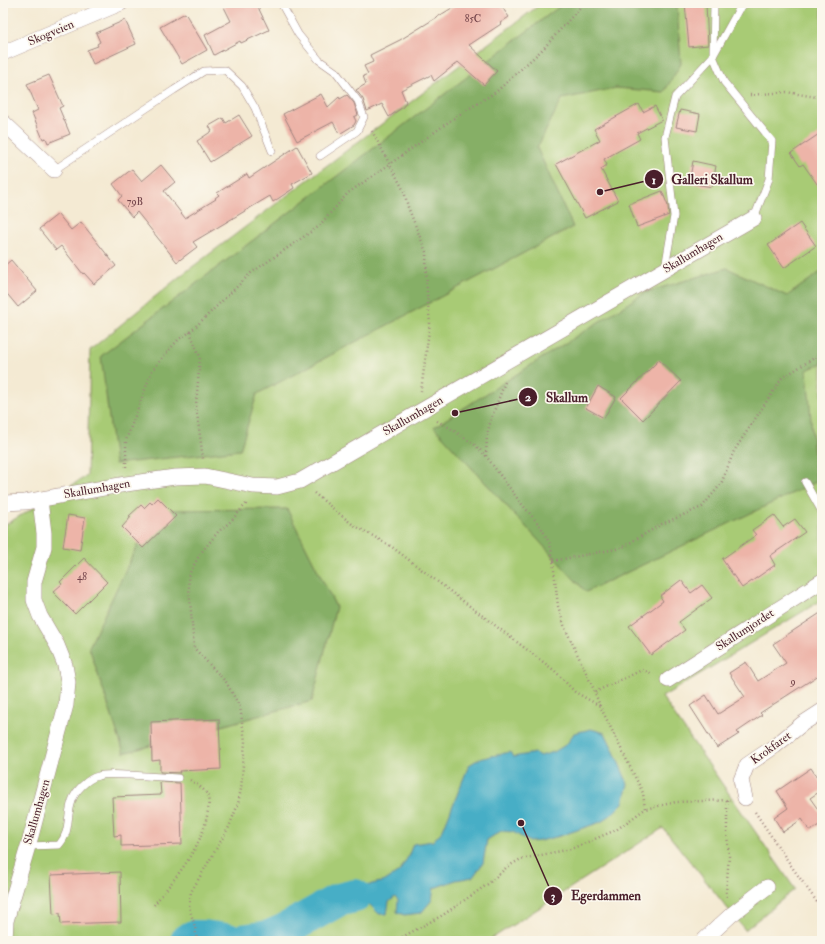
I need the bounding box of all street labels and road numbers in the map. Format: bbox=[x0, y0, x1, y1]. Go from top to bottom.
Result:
street label: Skogveien bbox=[26, 17, 76, 49]
street label: Skallumhagen bbox=[660, 229, 726, 277]
street label: Skallumhagen bbox=[380, 393, 446, 439]
street label: Skallumhagen bbox=[63, 476, 131, 502]
street label: Skallumjordet bbox=[713, 606, 777, 654]
street label: Krokfaret bbox=[748, 728, 794, 768]
street label: Skallumhagen bbox=[21, 778, 53, 846]

